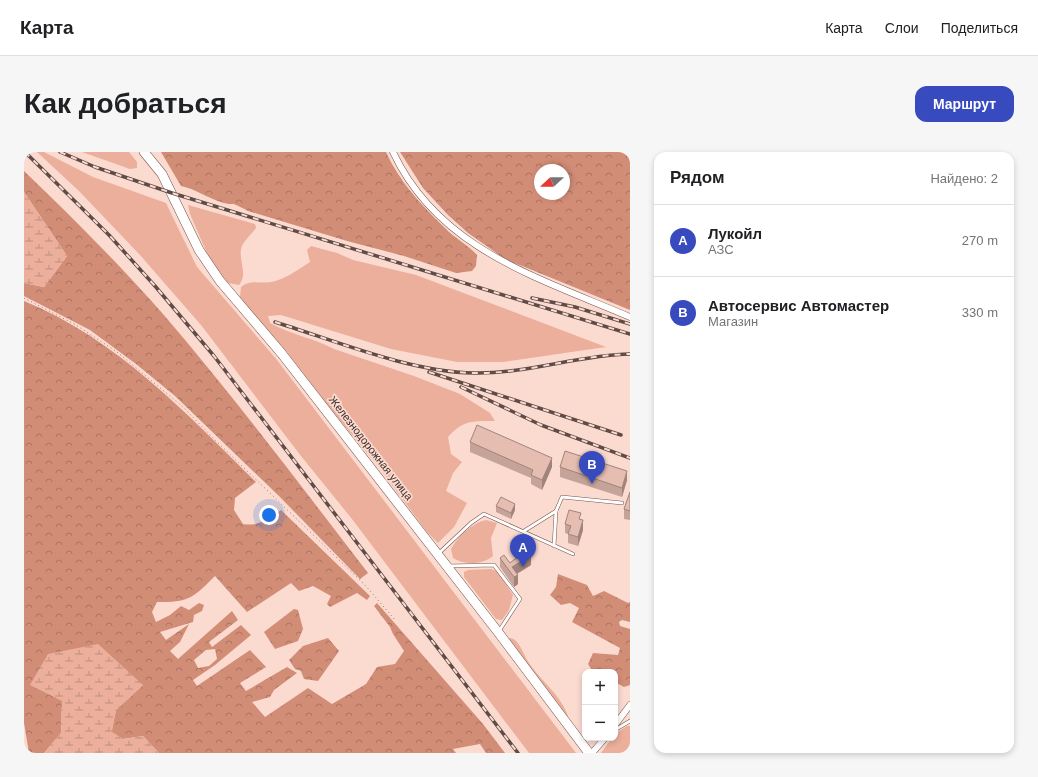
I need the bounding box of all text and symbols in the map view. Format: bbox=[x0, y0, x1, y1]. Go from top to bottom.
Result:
text: Карта bbox=[20, 17, 74, 38]
text: Карта bbox=[825, 20, 863, 36]
text: Слои bbox=[885, 20, 919, 36]
text: Поделиться bbox=[941, 20, 1018, 36]
button: Маршрут bbox=[915, 86, 1014, 122]
text: Как добраться bbox=[24, 88, 226, 119]
north arrow bbox=[534, 164, 570, 200]
text: Рядом bbox=[670, 168, 725, 187]
text: Найдено: 2 bbox=[930, 171, 998, 186]
text: Лукойл bbox=[708, 225, 762, 242]
text: A bbox=[678, 233, 688, 248]
text: 270 m bbox=[962, 233, 998, 248]
text: АЗС bbox=[708, 242, 734, 257]
text: Автосервис Автомастер bbox=[708, 297, 889, 314]
text: B bbox=[678, 305, 688, 320]
text: 330 m bbox=[962, 305, 998, 320]
text: Магазин bbox=[708, 314, 758, 329]
street label: Железнодорожная улица bbox=[327, 394, 416, 503]
pin: B bbox=[579, 451, 605, 484]
your location bbox=[259, 505, 279, 525]
pin: A bbox=[510, 534, 536, 567]
map controls bbox=[582, 669, 618, 741]
button: + bbox=[582, 669, 618, 705]
button: − bbox=[582, 705, 618, 741]

